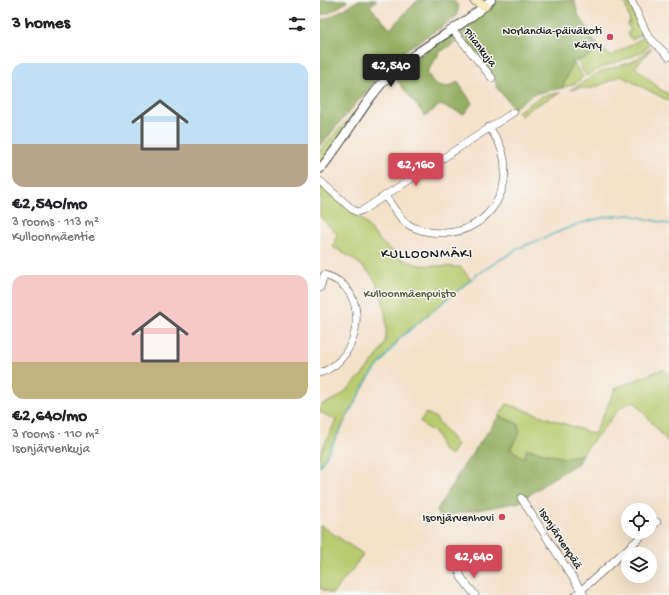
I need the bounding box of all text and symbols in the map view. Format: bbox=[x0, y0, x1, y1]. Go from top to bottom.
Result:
icon: filters bbox=[286, 13, 308, 35]
text: 3 homes bbox=[12, 14, 70, 34]
street label: Piiankuja bbox=[459, 25, 499, 71]
place label: Norlandia-päiväkoti Kärry bbox=[502, 25, 602, 53]
marker: Norlandia-päiväkoti Kärry bbox=[605, 32, 615, 42]
pin: €2,540 bbox=[358, 54, 424, 88]
text: €2,540 bbox=[372, 59, 410, 74]
icon: home bbox=[124, 89, 196, 161]
pin: €2,160 bbox=[383, 153, 449, 187]
text: €2,160 bbox=[397, 158, 435, 173]
text: €2,540/mo bbox=[12, 195, 87, 215]
text: 3 rooms · 113 m² bbox=[12, 215, 99, 230]
text: Kulloonmäentie bbox=[12, 230, 95, 245]
district label: KULLOONMÄKI bbox=[381, 246, 473, 263]
park label: Kulloonmäenpuisto bbox=[364, 288, 456, 302]
icon: home bbox=[124, 301, 196, 373]
text: €2,640/mo bbox=[12, 407, 87, 427]
text: 3 rooms · 110 m² bbox=[12, 427, 100, 442]
text: Isonjärvenkuja bbox=[12, 442, 90, 457]
map controls bbox=[621, 503, 657, 583]
button: locate bbox=[621, 503, 657, 539]
street label: Isonjärvenpää bbox=[534, 506, 584, 573]
place label: Isonjärvenhovi bbox=[423, 512, 494, 526]
marker: Isonjärvenhovi bbox=[497, 512, 507, 522]
pin: €2,640 bbox=[441, 545, 507, 579]
button: layers bbox=[621, 547, 657, 583]
text: €2,640 bbox=[455, 550, 493, 565]

